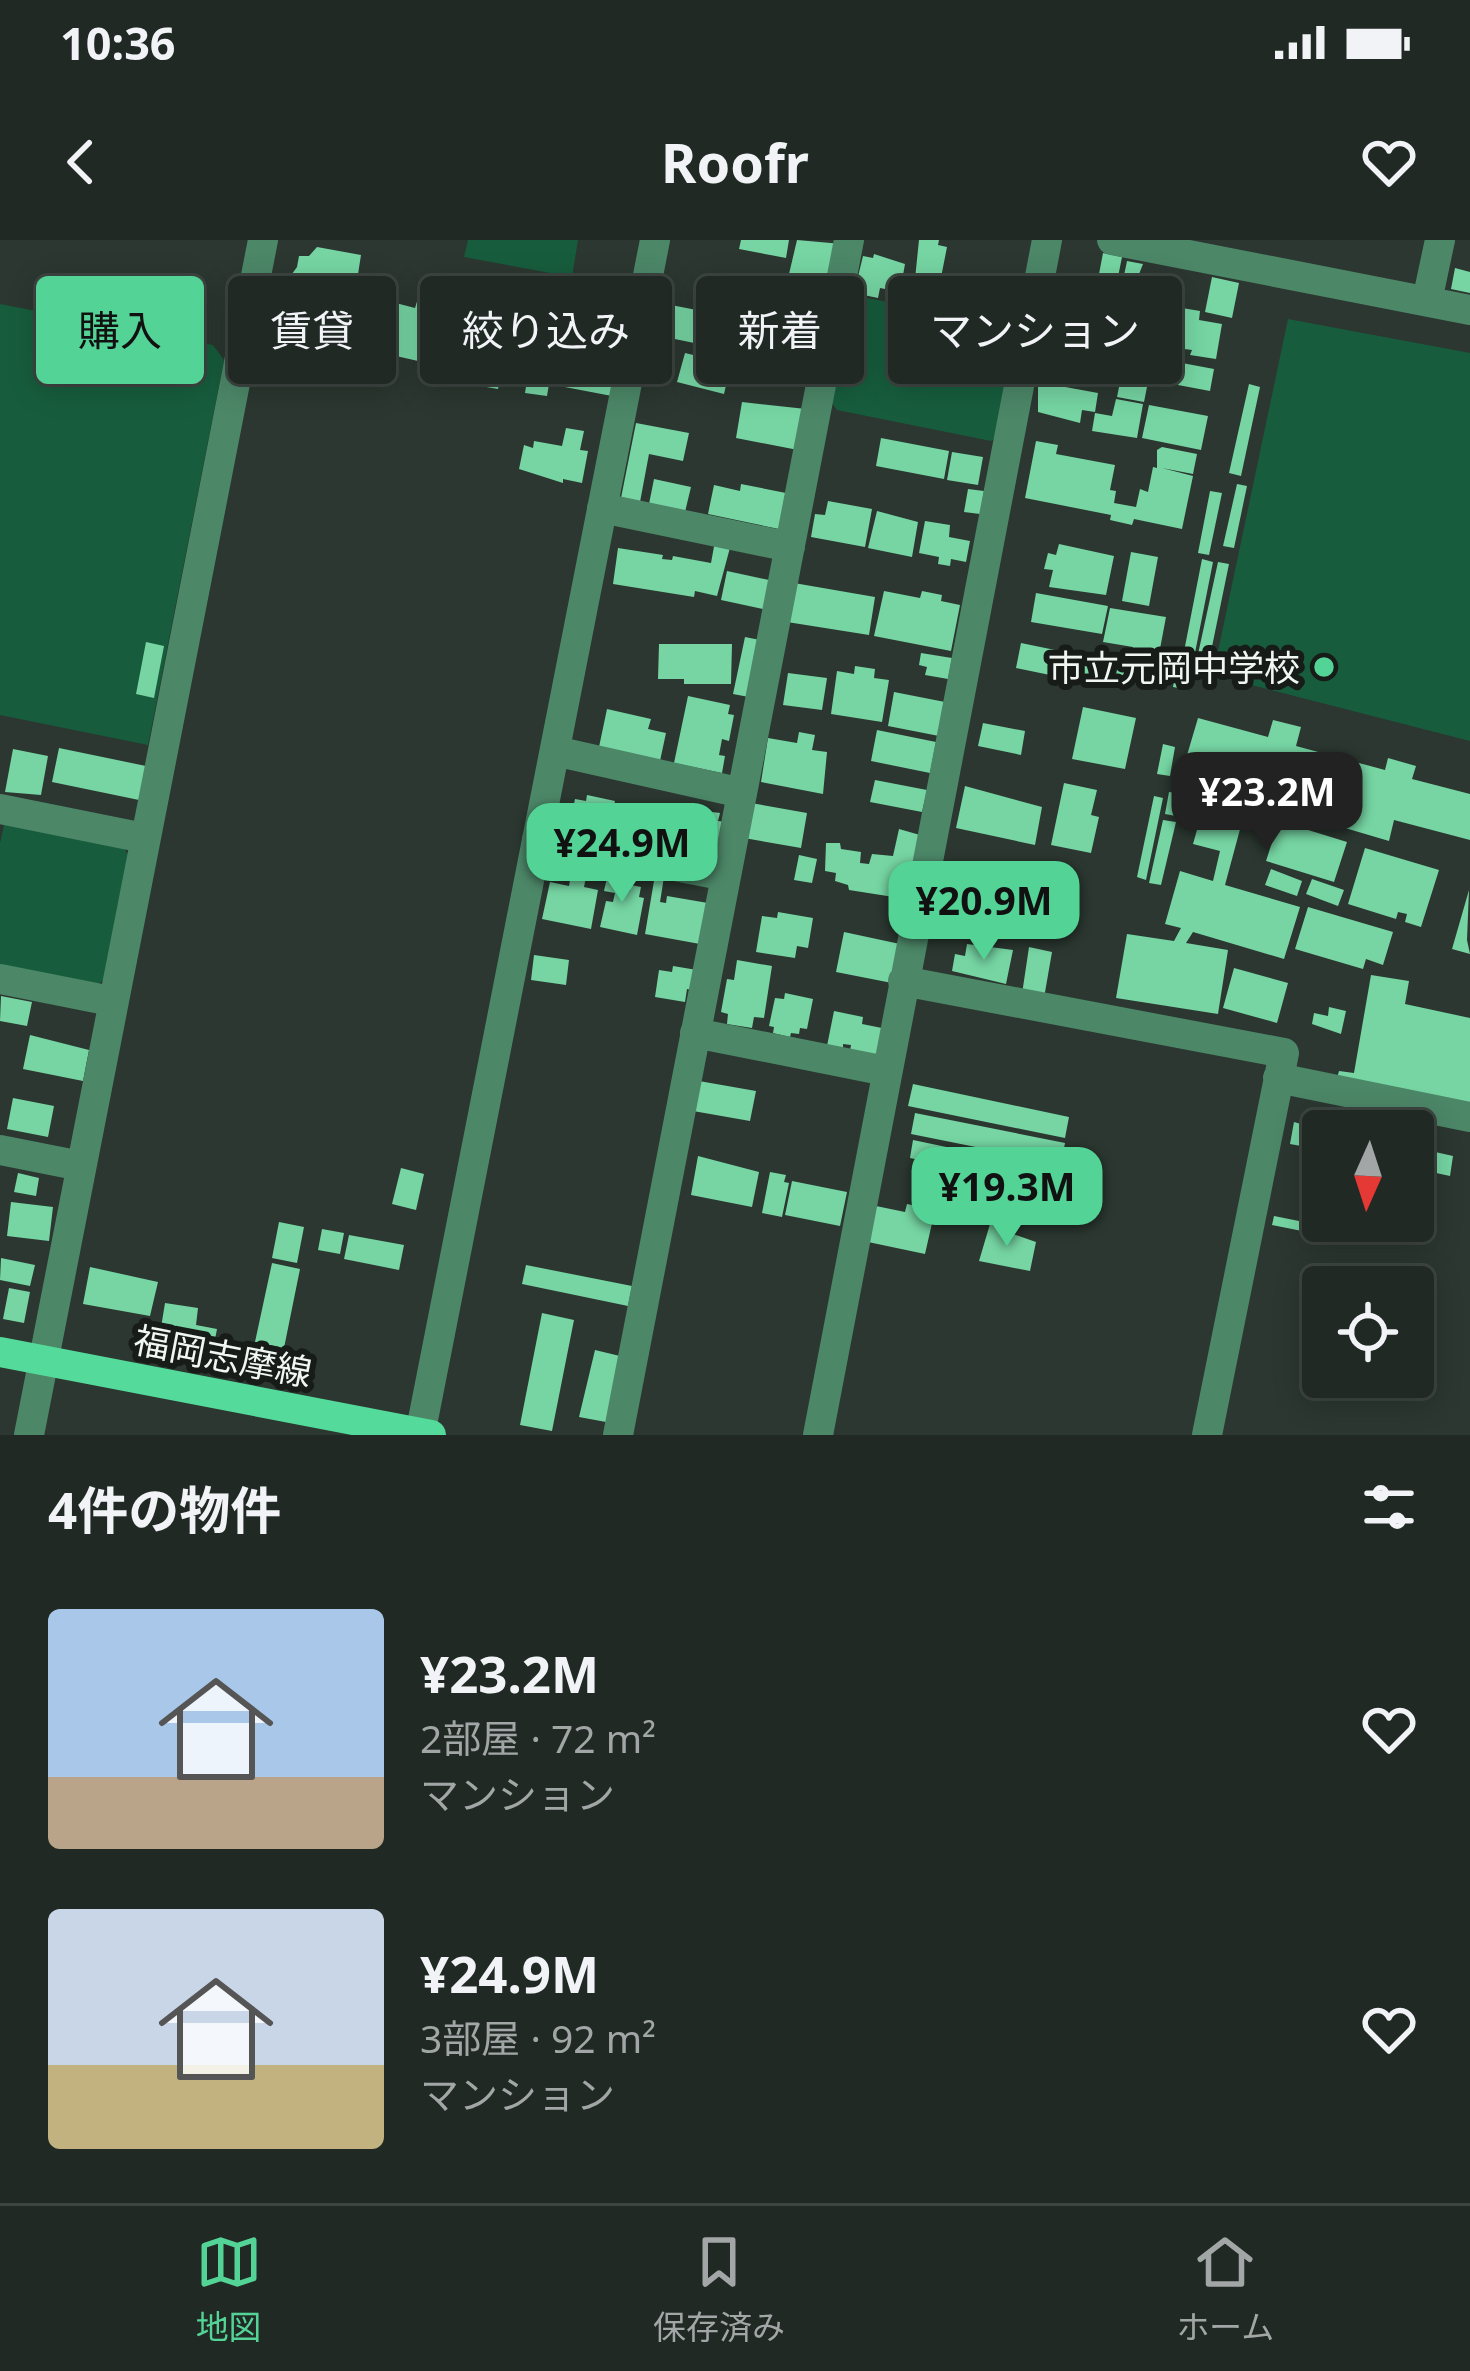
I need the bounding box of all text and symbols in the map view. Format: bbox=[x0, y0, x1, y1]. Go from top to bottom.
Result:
text: 10:36 bbox=[60, 12, 176, 73]
text: Roofr bbox=[661, 125, 809, 199]
icon: back bbox=[48, 129, 114, 195]
icon: heart bbox=[1356, 129, 1422, 195]
chip: 購入 bbox=[36, 276, 204, 384]
chip: 賃貸 bbox=[228, 276, 396, 384]
chip: 絞り込み bbox=[420, 276, 672, 384]
chip: 新着 bbox=[696, 276, 864, 384]
chip: マンション bbox=[888, 276, 1182, 384]
place label: 市立元岡中学校 bbox=[1048, 643, 1300, 692]
marker: 市立元岡中学校 bbox=[1311, 654, 1337, 680]
pin: ¥23.2M bbox=[1169, 752, 1365, 854]
text: ¥23.2M bbox=[1199, 764, 1335, 817]
pin: ¥24.9M bbox=[524, 803, 720, 905]
text: ¥24.9M bbox=[554, 815, 690, 868]
pin: ¥20.9M bbox=[886, 861, 1082, 963]
text: ¥20.9M bbox=[916, 873, 1052, 926]
north arrow bbox=[1302, 1110, 1434, 1242]
map controls bbox=[1302, 1110, 1434, 1398]
pin: ¥19.3M bbox=[909, 1147, 1105, 1249]
text: ¥19.3M bbox=[939, 1159, 1075, 1212]
button: locate bbox=[1302, 1266, 1434, 1398]
street label: 福岡志摩線 bbox=[130, 1315, 316, 1397]
text: 4件の物件 bbox=[48, 1474, 281, 1544]
icon: filters bbox=[1356, 1474, 1422, 1540]
text: ¥23.2M bbox=[420, 1638, 599, 1708]
icon: home bbox=[144, 1657, 288, 1801]
icon: heart bbox=[1356, 1696, 1422, 1762]
text: 2部屋 · 72 m² bbox=[420, 1711, 656, 1764]
text: マンション bbox=[420, 1767, 615, 1820]
text: ¥24.9M bbox=[420, 1938, 599, 2008]
icon: home bbox=[144, 1957, 288, 2101]
icon: heart bbox=[1356, 1996, 1422, 2062]
text: 3部屋 · 92 m² bbox=[420, 2011, 656, 2064]
text: マンション bbox=[420, 2067, 615, 2120]
tab: 地図 bbox=[196, 2229, 262, 2349]
tab: 保存済み bbox=[653, 2229, 785, 2349]
tab: ホーム bbox=[1176, 2229, 1274, 2349]

